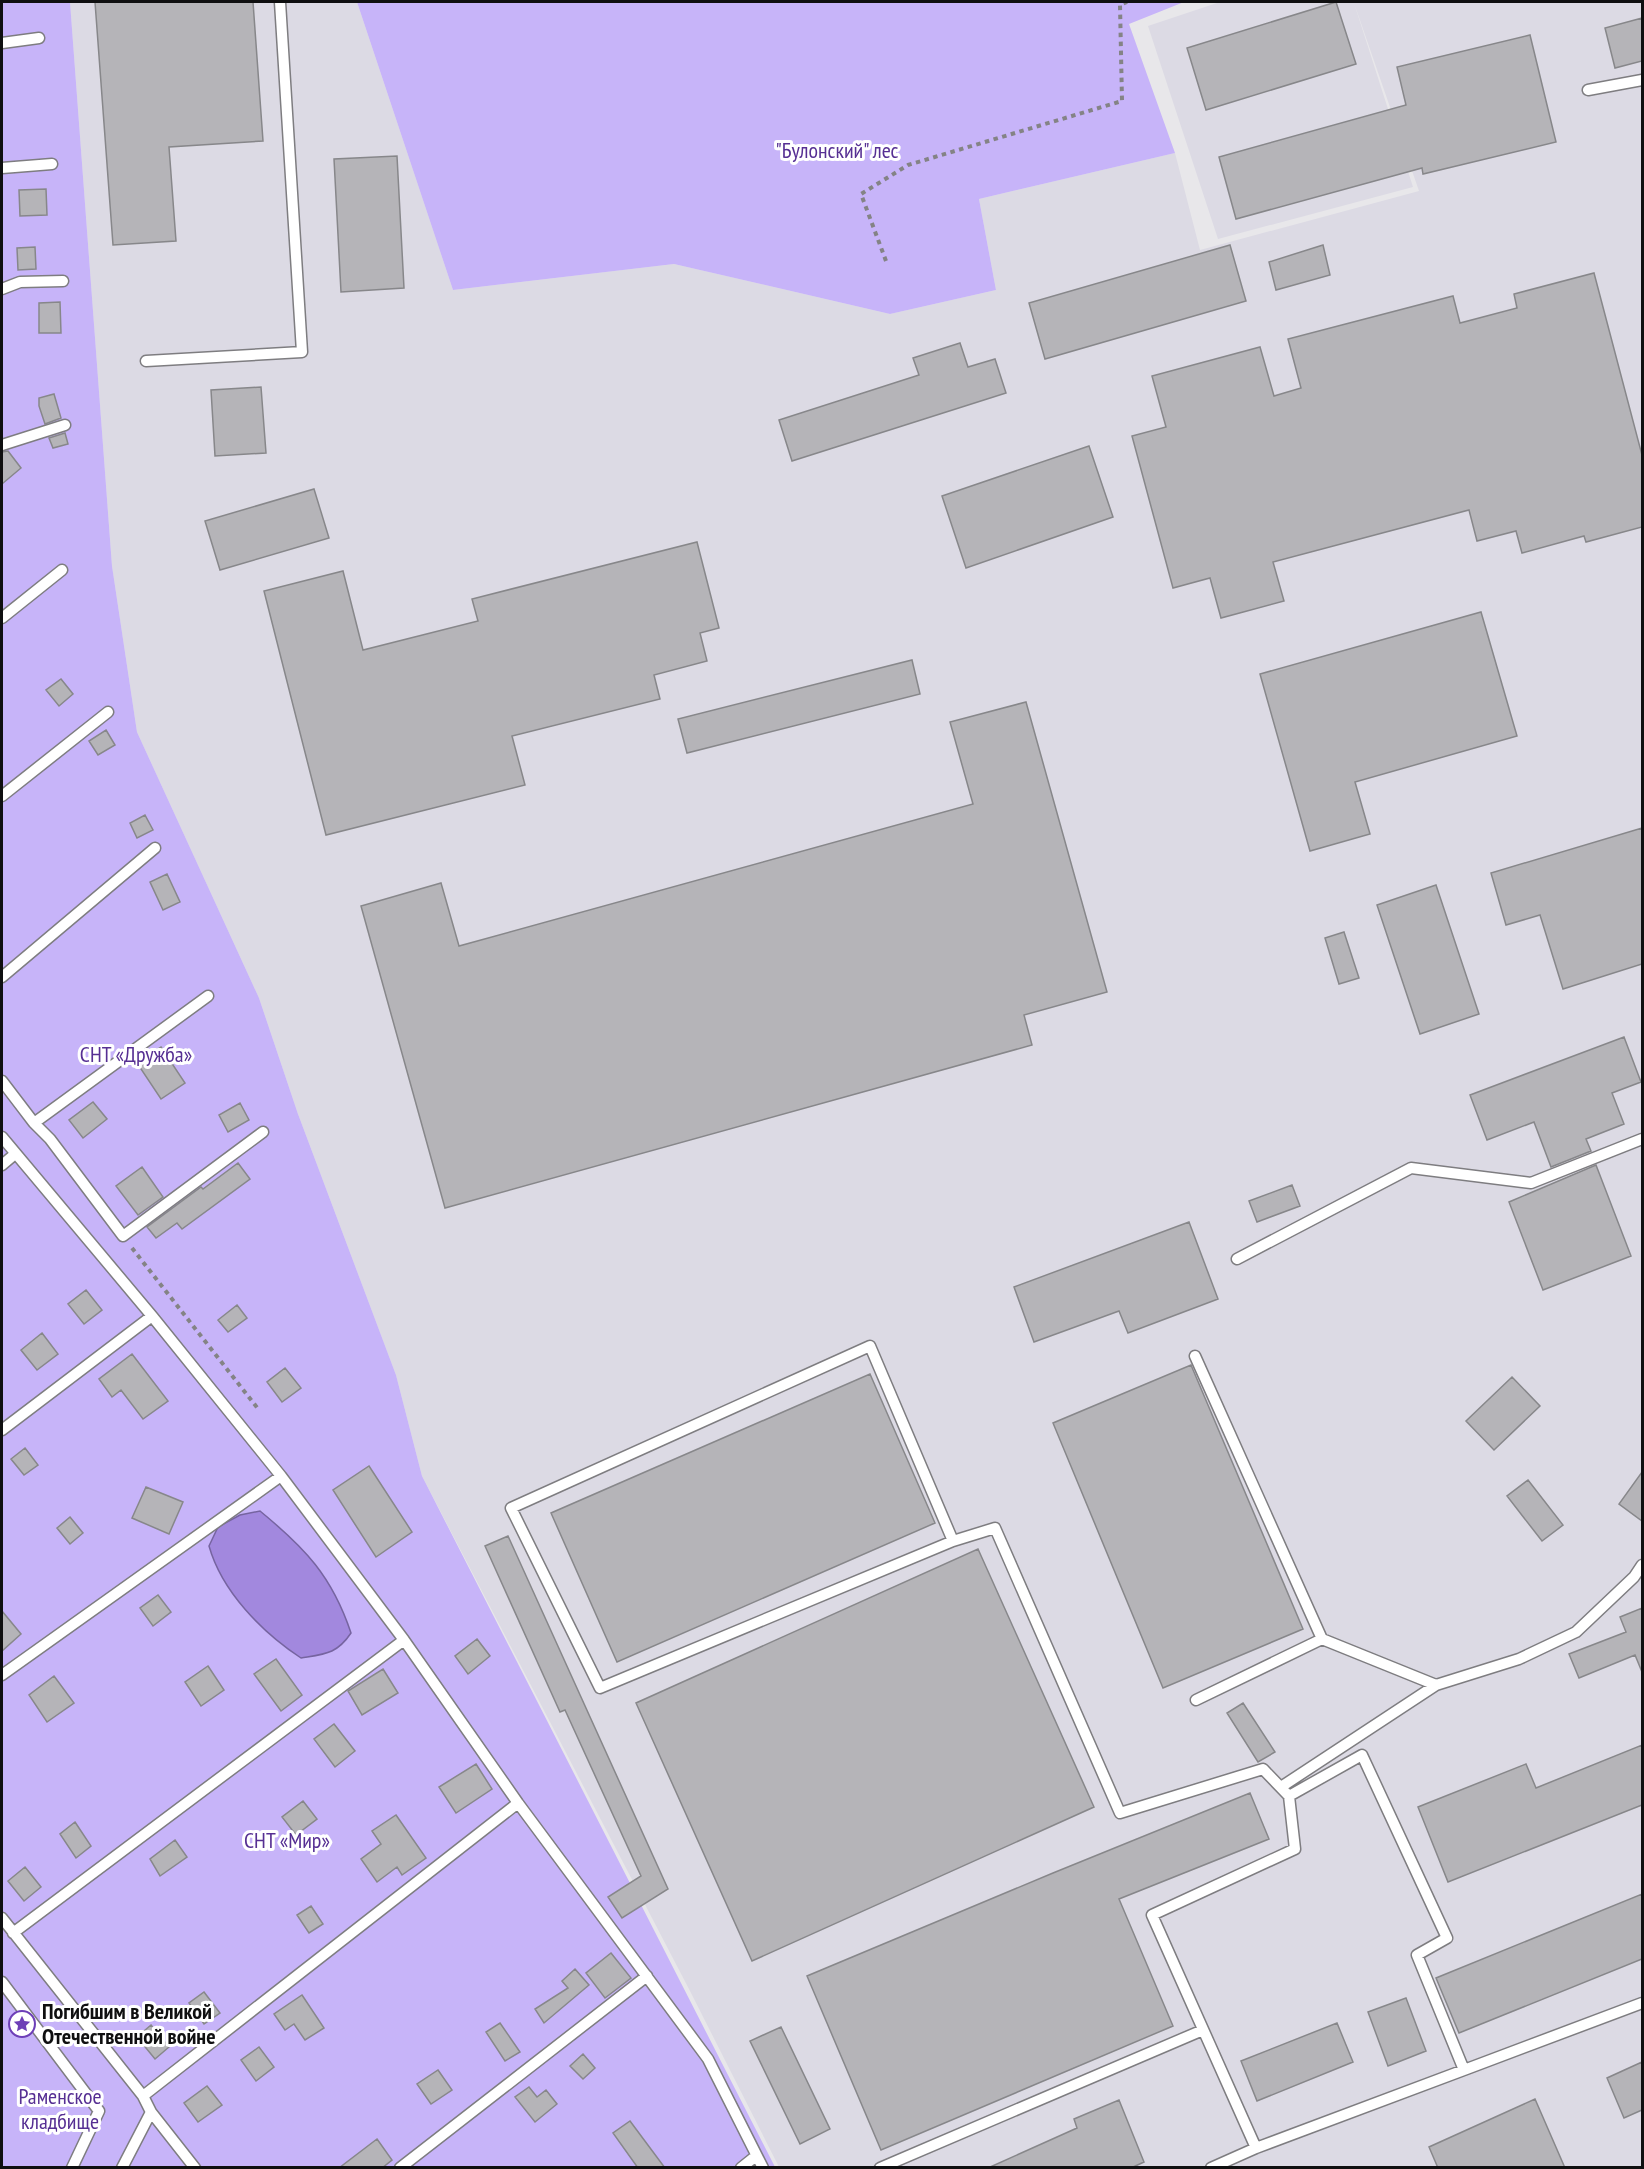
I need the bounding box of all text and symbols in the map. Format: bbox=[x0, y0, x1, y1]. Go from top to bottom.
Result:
park label: "Булонский" лес bbox=[776, 136, 899, 164]
park label: СНТ «Дружба» bbox=[80, 1040, 192, 1068]
park label: СНТ «Мир» bbox=[244, 1826, 330, 1854]
place label: Погибшим в Великой Отечественной войне bbox=[42, 1997, 216, 2050]
place icon: Погибшим в Великой Отечественной войне bbox=[7, 2009, 37, 2039]
park label: Раменское кладбище bbox=[18, 2082, 102, 2135]

